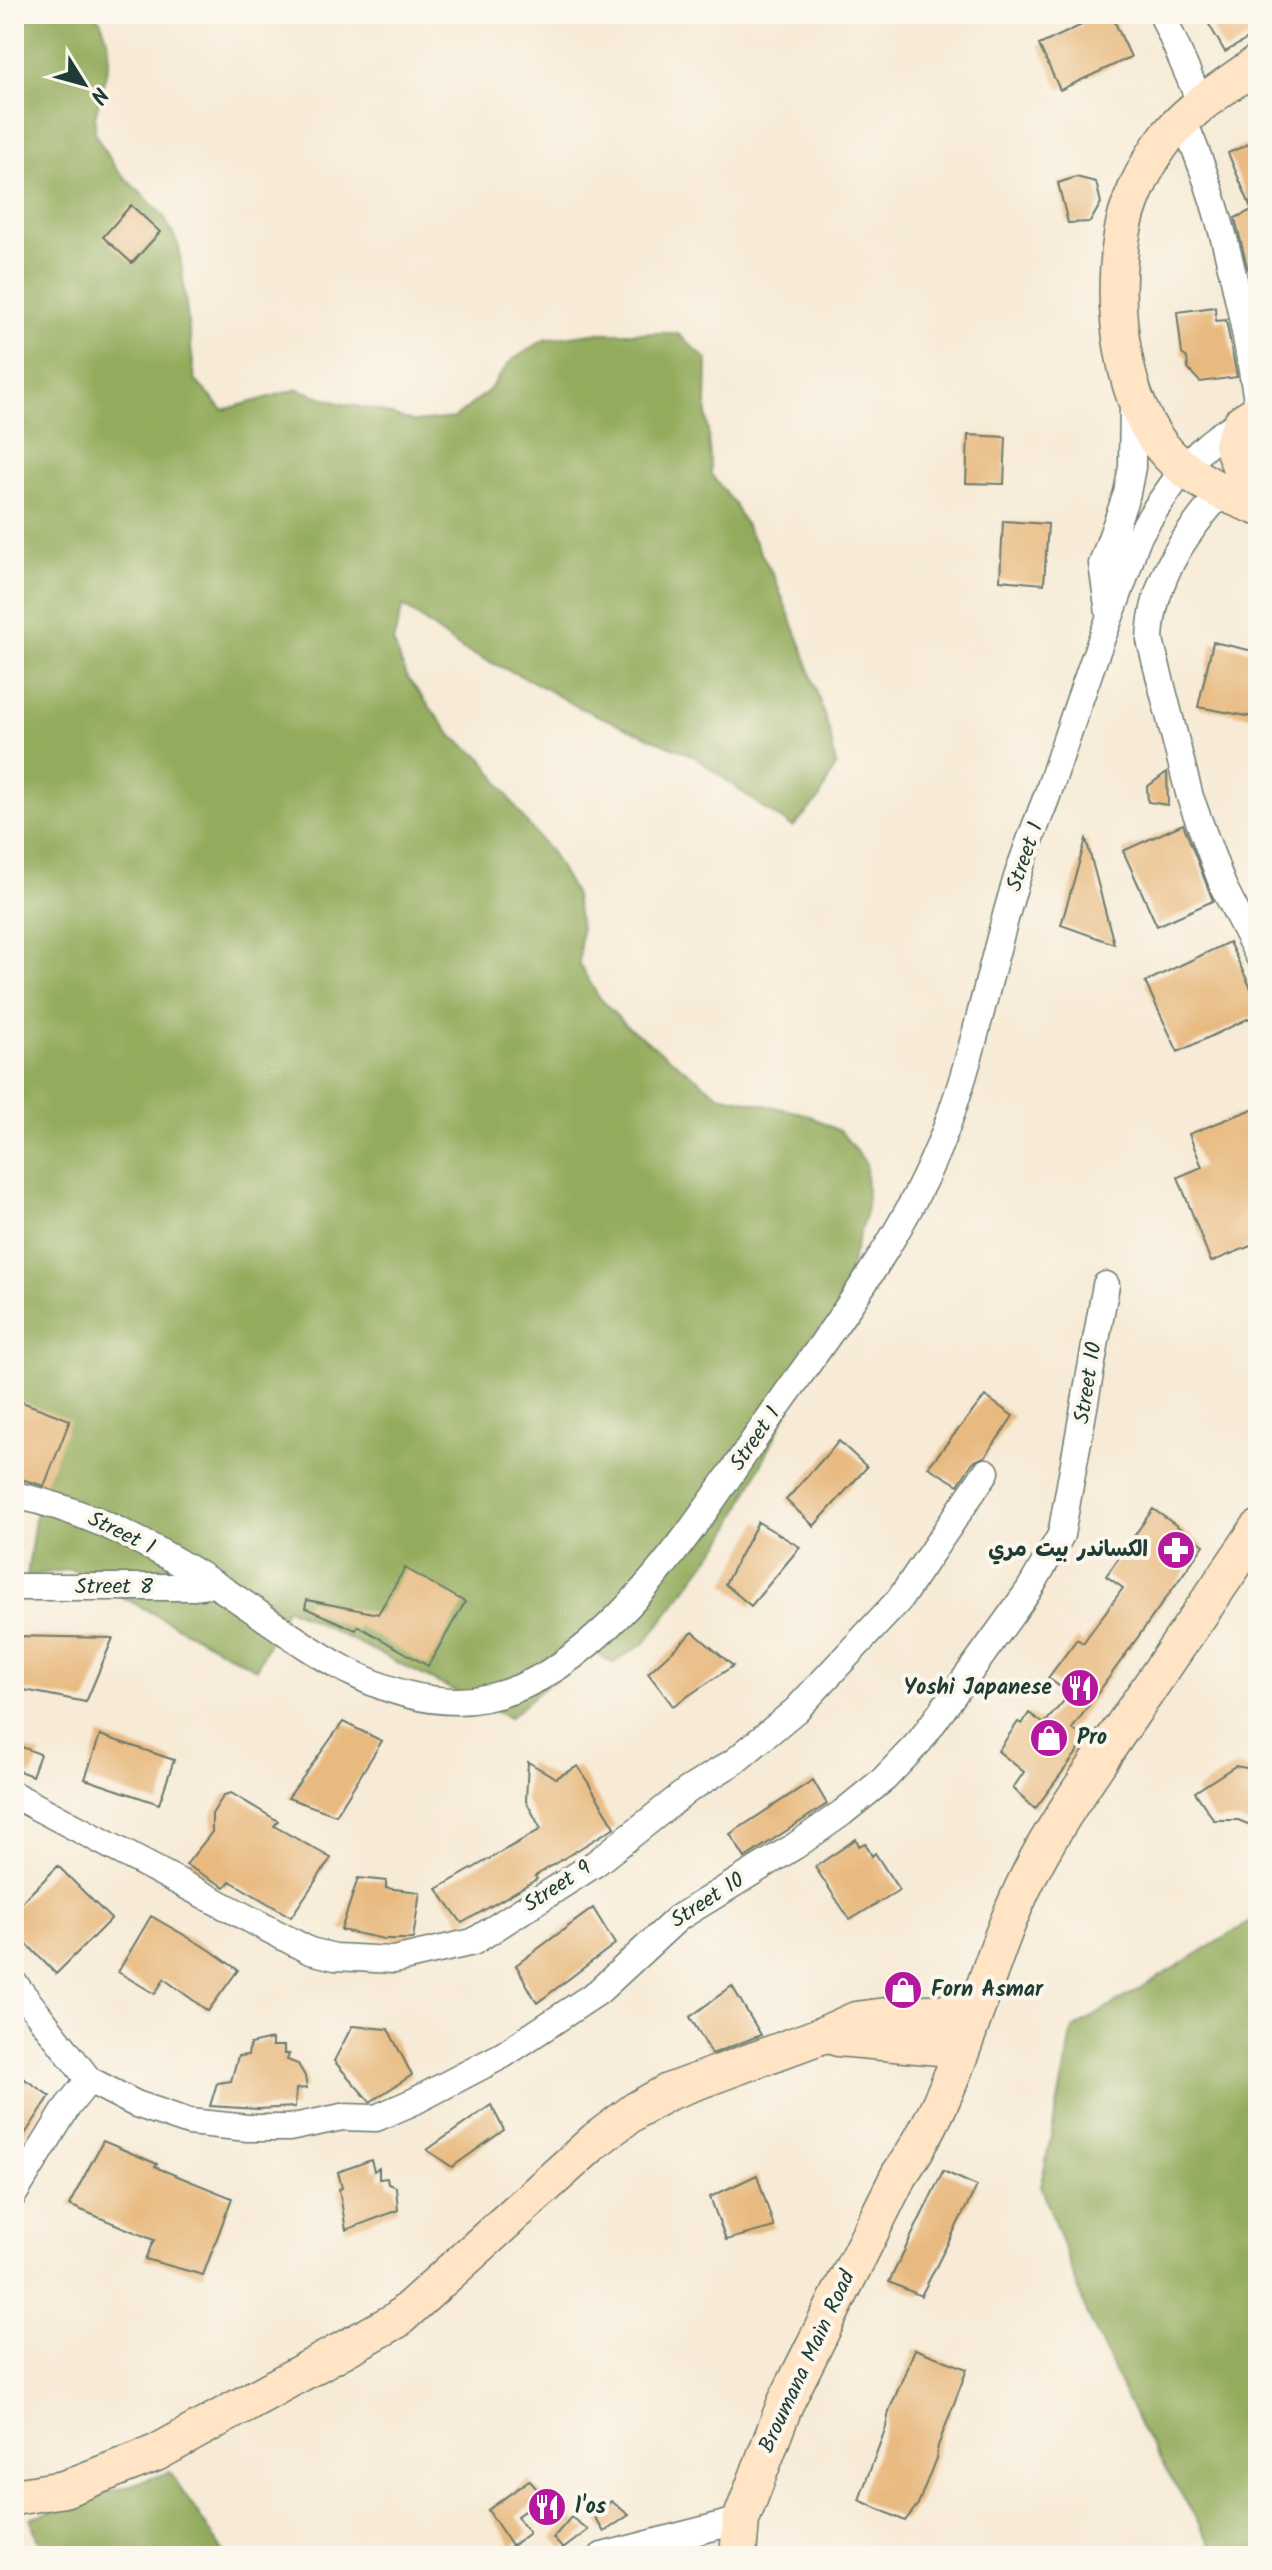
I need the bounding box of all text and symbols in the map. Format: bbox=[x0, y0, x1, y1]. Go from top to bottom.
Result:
north arrow bbox=[44, 44, 124, 124]
text: N bbox=[80, 78, 116, 111]
street label: Street 1 bbox=[998, 817, 1054, 897]
street label: Street 10 bbox=[1065, 1340, 1113, 1426]
street label: Street 1 bbox=[721, 1400, 791, 1478]
street label: Street 1 bbox=[81, 1503, 161, 1565]
pharmacy icon: الكساندر بيت مري bbox=[1155, 1529, 1197, 1571]
place label: الكساندر بيت مري bbox=[988, 1533, 1148, 1568]
street label: Street 8 bbox=[75, 1570, 154, 1605]
restaurant icon: Yoshi Japanese bbox=[1059, 1667, 1101, 1709]
place label: Yoshi Japanese bbox=[904, 1671, 1052, 1706]
shop icon: Pro bbox=[1028, 1717, 1070, 1759]
place label: Pro bbox=[1077, 1721, 1107, 1756]
street label: Street 9 bbox=[517, 1852, 599, 1922]
street label: Street 10 bbox=[664, 1864, 752, 1938]
shop icon: Forn Asmar bbox=[882, 1969, 924, 2011]
place label: Forn Asmar bbox=[931, 1973, 1044, 2008]
street label: Broumana Main Road bbox=[750, 2264, 866, 2459]
restaurant icon: l'os bbox=[526, 2486, 568, 2528]
place label: l'os bbox=[575, 2490, 607, 2525]

